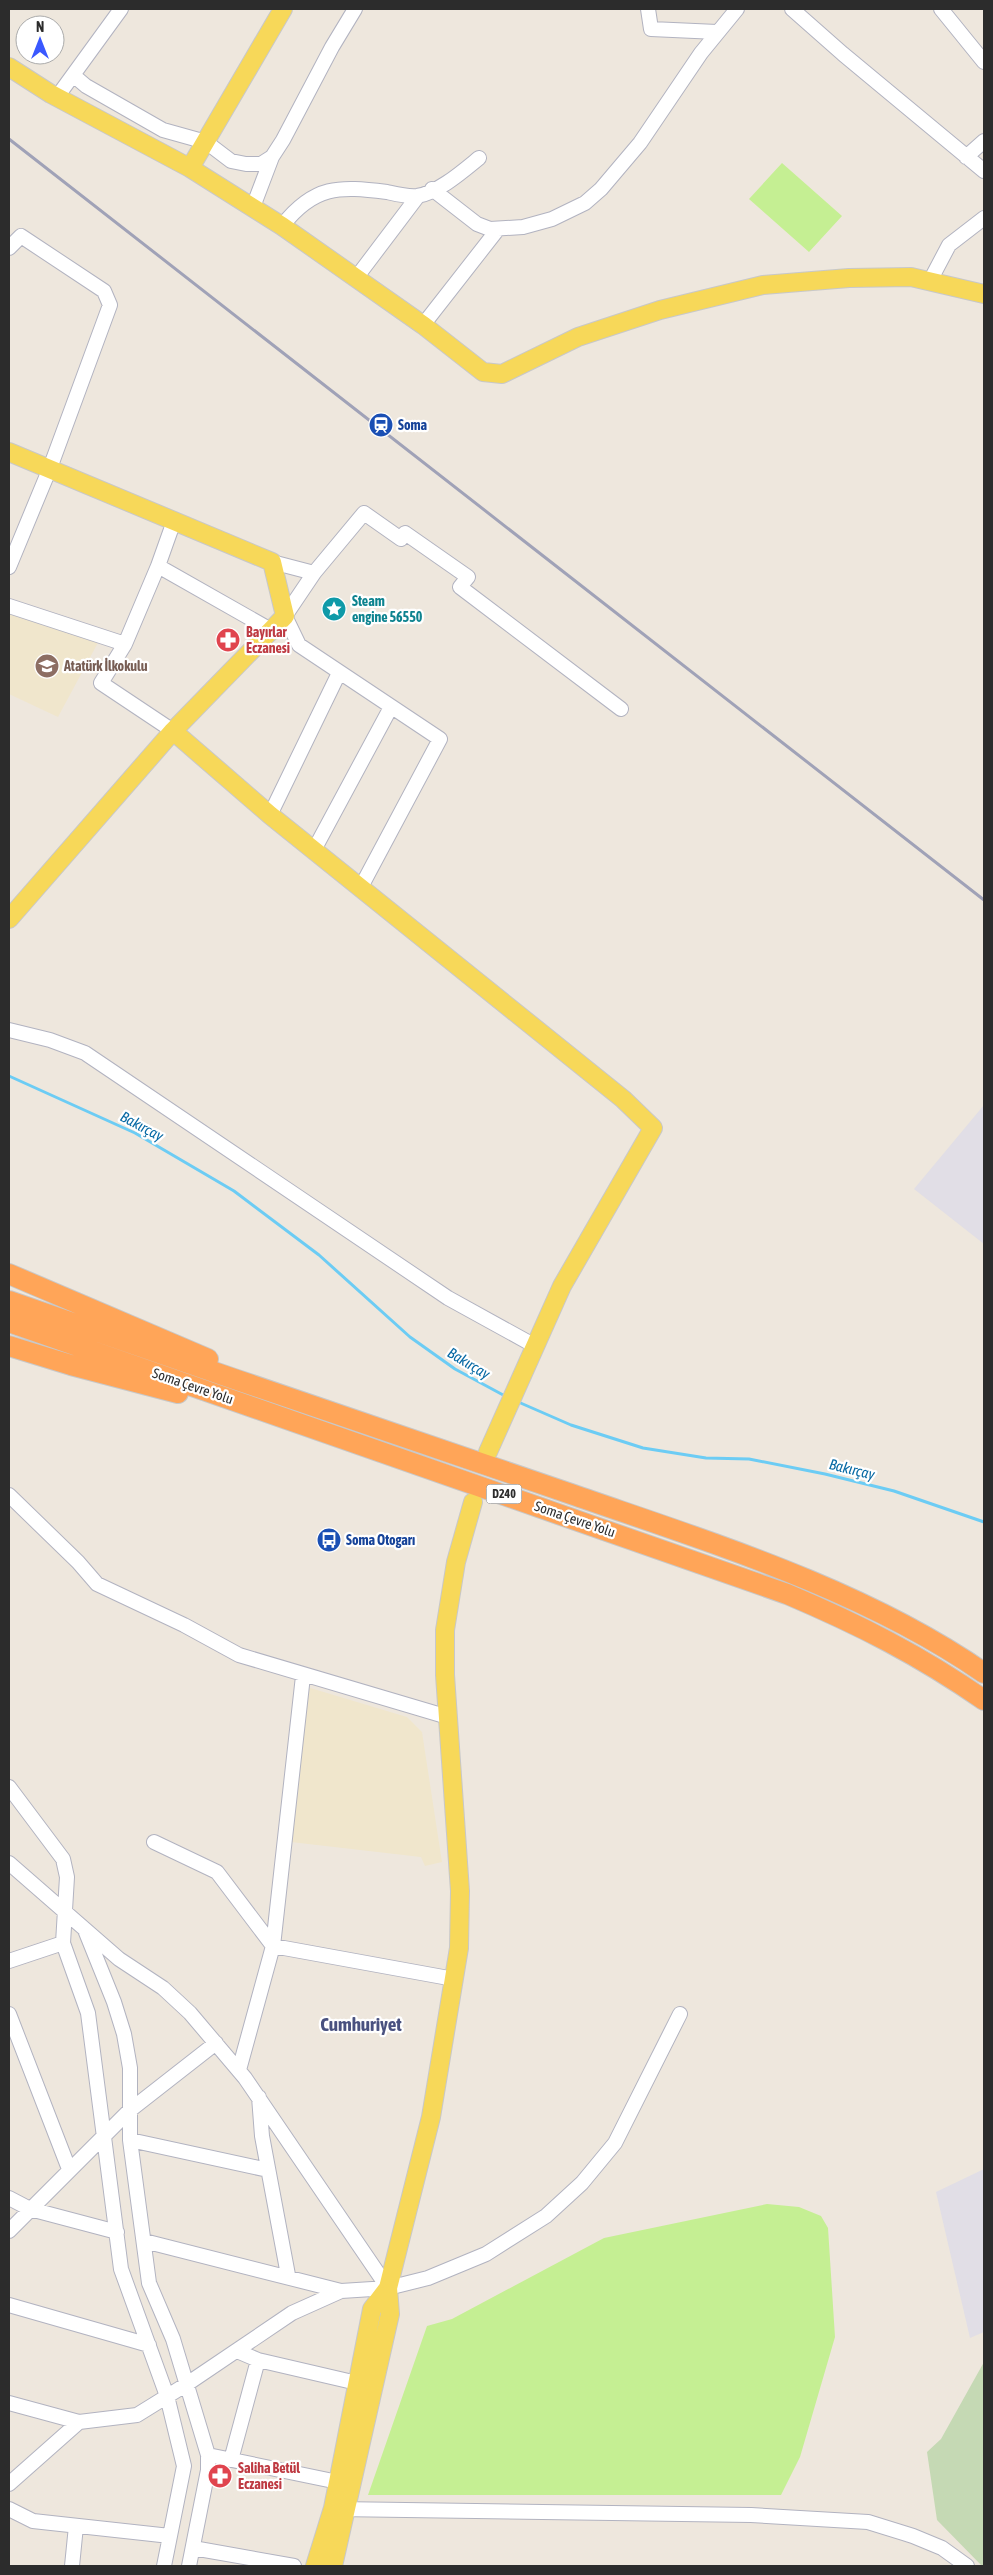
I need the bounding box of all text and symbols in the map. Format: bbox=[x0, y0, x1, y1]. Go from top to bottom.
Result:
north arrow bbox=[15, 15, 65, 65]
text: N bbox=[36, 19, 44, 35]
station icon: Soma bbox=[368, 412, 394, 438]
place label: Soma bbox=[398, 417, 428, 433]
place label: Steam engine 56550 bbox=[352, 593, 423, 625]
place icon: Steam engine 56550 bbox=[321, 596, 347, 622]
place label: Bayırlar Eczanesi bbox=[246, 624, 290, 656]
pharmacy icon: Bayırlar Eczanesi bbox=[215, 627, 241, 653]
school or university icon: Atatürk İlkokulu bbox=[34, 653, 60, 679]
place label: Atatürk İlkokulu bbox=[63, 657, 148, 674]
water label: Bakırçay bbox=[118, 1108, 167, 1145]
water label: Bakırçay bbox=[445, 1344, 494, 1383]
street label: Soma Çevre Yolu bbox=[151, 1365, 235, 1407]
water label: Bakırçay bbox=[827, 1455, 877, 1483]
road number: D240 bbox=[486, 1485, 522, 1504]
street label: Soma Çevre Yolu bbox=[533, 1498, 617, 1540]
bus stop icon: Soma Otogarı bbox=[316, 1527, 342, 1553]
place label: Soma Otogarı bbox=[346, 1532, 415, 1548]
district label: Cumhuriyet bbox=[320, 2013, 402, 2035]
place label: Saliha Betül Eczanesi bbox=[238, 2460, 300, 2492]
pharmacy icon: Saliha Betül Eczanesi bbox=[207, 2463, 233, 2489]

